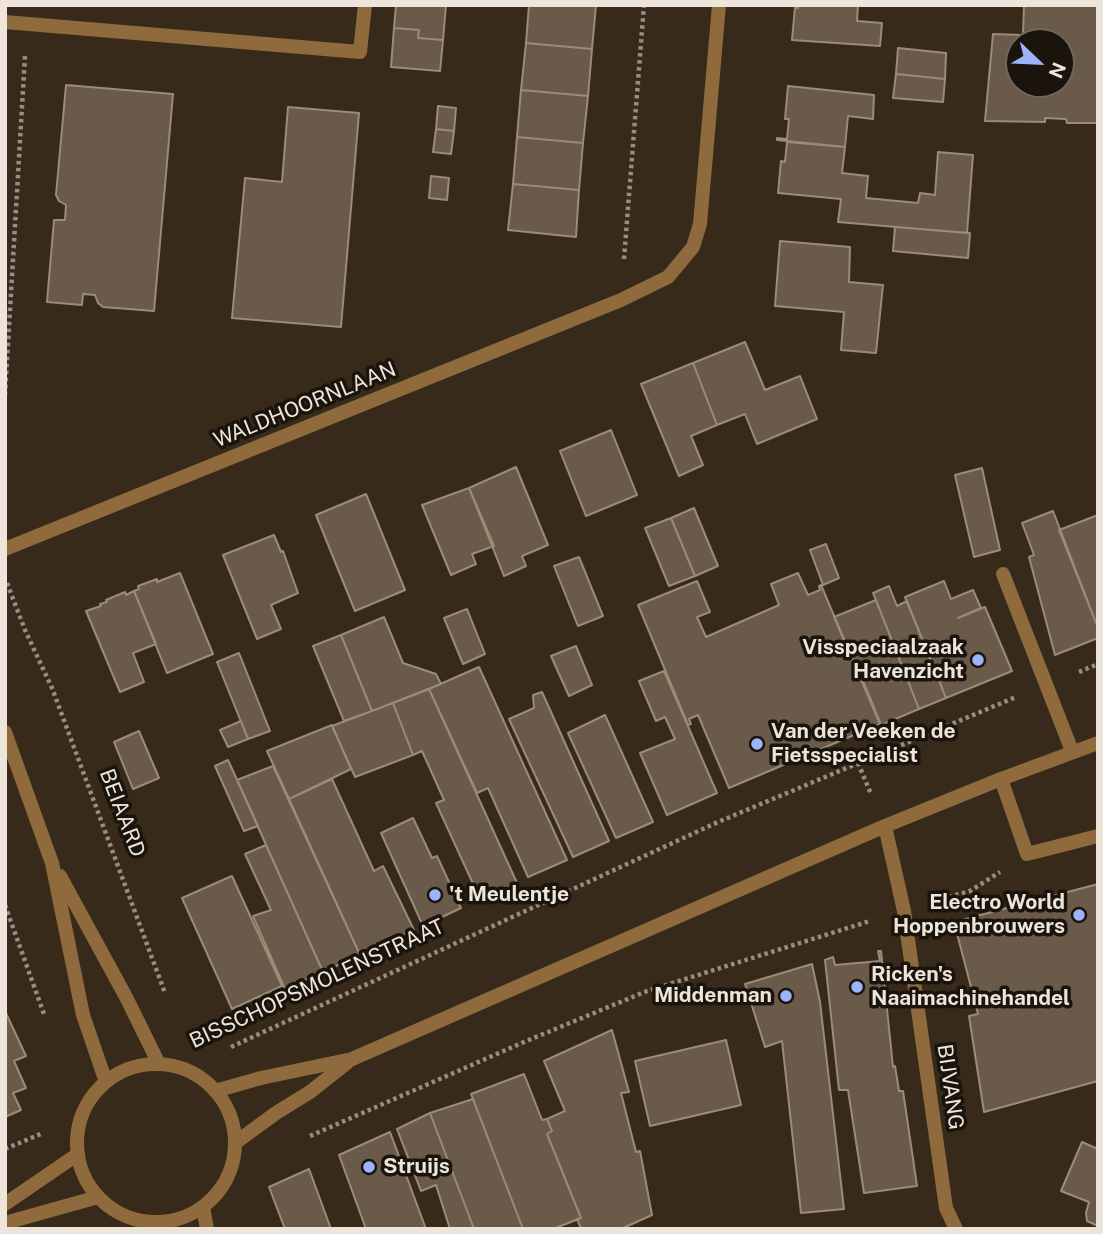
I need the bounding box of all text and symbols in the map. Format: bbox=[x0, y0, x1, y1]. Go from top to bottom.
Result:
north arrow bbox=[1005, 28, 1075, 98]
text: N bbox=[1044, 59, 1071, 82]
street label: WALDHOORNLAAN bbox=[210, 357, 400, 453]
place label: Visspeciaalzaak Havenzicht bbox=[802, 635, 964, 685]
marker: Visspeciaalzaak Havenzicht bbox=[970, 652, 986, 668]
place label: Van der Veeken de Fietsspecialist bbox=[771, 719, 956, 769]
marker: Van der Veeken de Fietsspecialist bbox=[749, 736, 765, 752]
street label: BEIAARD bbox=[94, 765, 150, 861]
place label: 't Meulentje bbox=[449, 882, 569, 908]
marker: 't Meulentje bbox=[427, 887, 443, 903]
place label: Electro World Hoppenbrouwers bbox=[893, 890, 1065, 940]
marker: Electro World Hoppenbrouwers bbox=[1071, 907, 1087, 923]
street label: BISSCHOPSMOLENSTRAAT bbox=[186, 914, 448, 1054]
place label: Ricken's Naaimachinehandel bbox=[871, 962, 1070, 1012]
marker: Ricken's Naaimachinehandel bbox=[849, 979, 865, 995]
place label: Middenman bbox=[654, 983, 772, 1009]
marker: Middenman bbox=[778, 988, 794, 1004]
street label: BIJVANG bbox=[932, 1043, 968, 1131]
place label: Struijs bbox=[383, 1154, 450, 1180]
marker: Struijs bbox=[361, 1159, 377, 1175]

